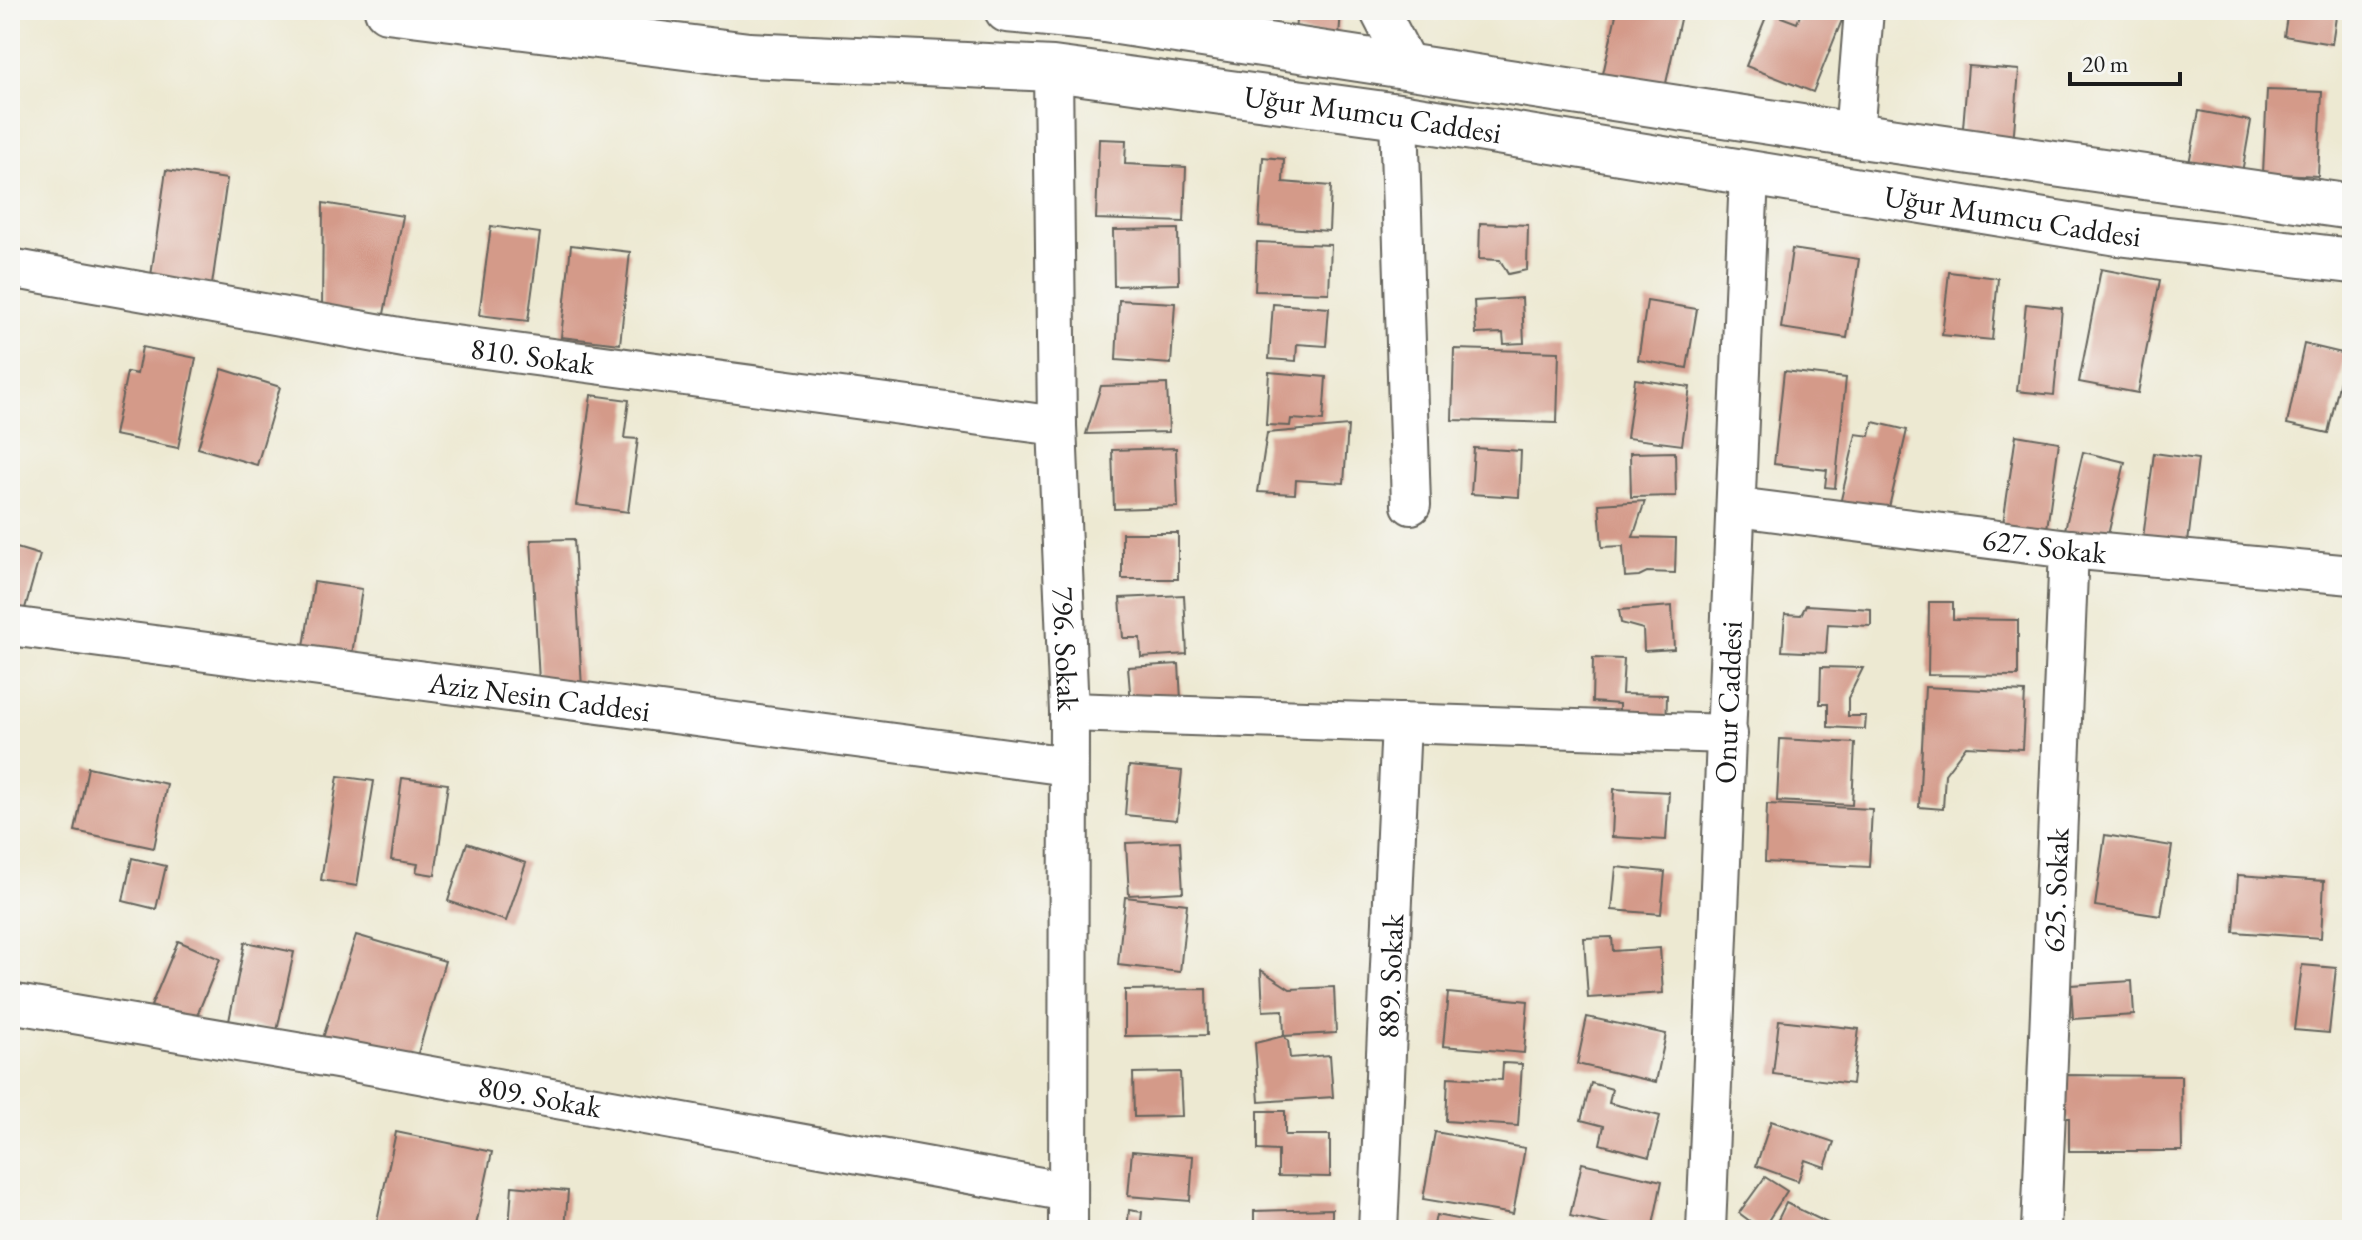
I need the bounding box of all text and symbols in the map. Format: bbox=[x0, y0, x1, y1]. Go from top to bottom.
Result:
scale bar bbox=[2070, 36, 2180, 86]
text: 20 m bbox=[2082, 48, 2129, 79]
street label: Uğur Mumcu Caddesi bbox=[1242, 76, 1504, 152]
street label: Uğur Mumcu Caddesi bbox=[1881, 176, 2143, 255]
street label: 810. Sokak bbox=[468, 328, 598, 383]
street label: 627. Sokak bbox=[1980, 519, 2109, 572]
street label: 796. Sokak bbox=[1044, 586, 1088, 713]
street label: Onur Caddesi bbox=[1705, 620, 1750, 785]
street label: Aziz Nesin Caddesi bbox=[425, 662, 652, 730]
street label: 625. Sokak bbox=[2033, 826, 2077, 953]
street label: 889. Sokak bbox=[1367, 912, 1412, 1039]
street label: 809. Sokak bbox=[475, 1066, 606, 1126]

